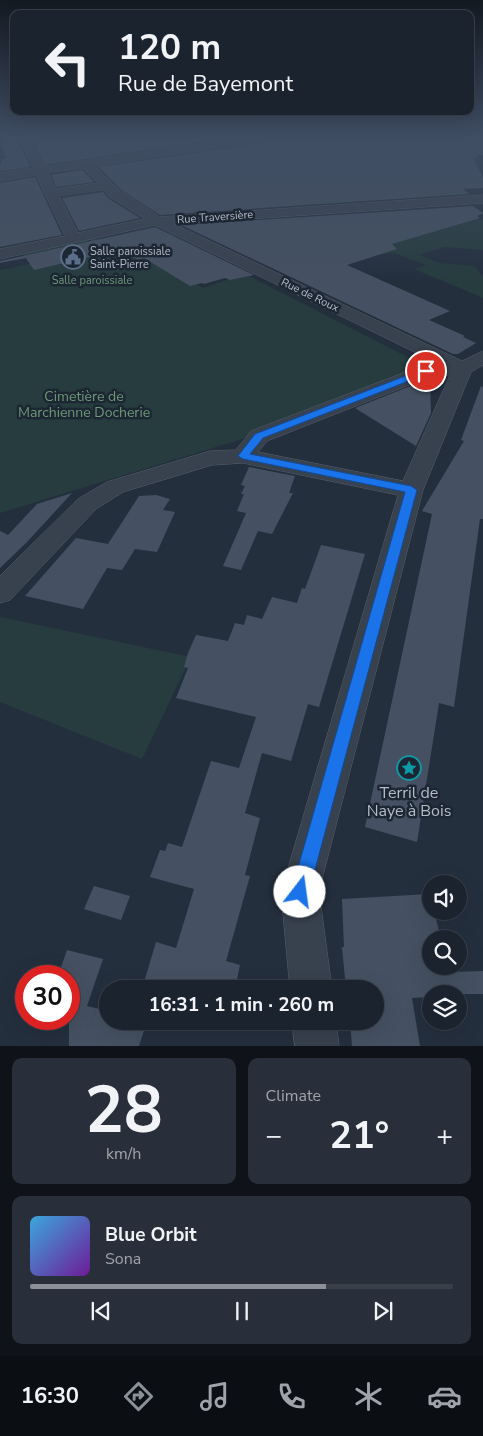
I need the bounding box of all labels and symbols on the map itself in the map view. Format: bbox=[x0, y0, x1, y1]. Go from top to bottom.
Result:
street label: Rue Traversière bbox=[176, 207, 254, 227]
public building icon: Salle paroissiale Saint-Pierre bbox=[60, 244, 86, 270]
place label: Salle paroissiale Saint-Pierre bbox=[90, 244, 171, 272]
park label: Salle paroissiale bbox=[52, 273, 132, 288]
street label: Rue de Roux bbox=[279, 275, 342, 316]
pin bbox=[405, 350, 447, 392]
park label: Cimetière de Marchienne Docherie bbox=[18, 387, 150, 422]
place icon: Terril de Naye à Bois bbox=[396, 755, 422, 781]
place label: Terril de Naye à Bois bbox=[367, 782, 451, 822]
position arrow bbox=[273, 865, 325, 917]
speed limit sign: 30 bbox=[15, 965, 80, 1030]

